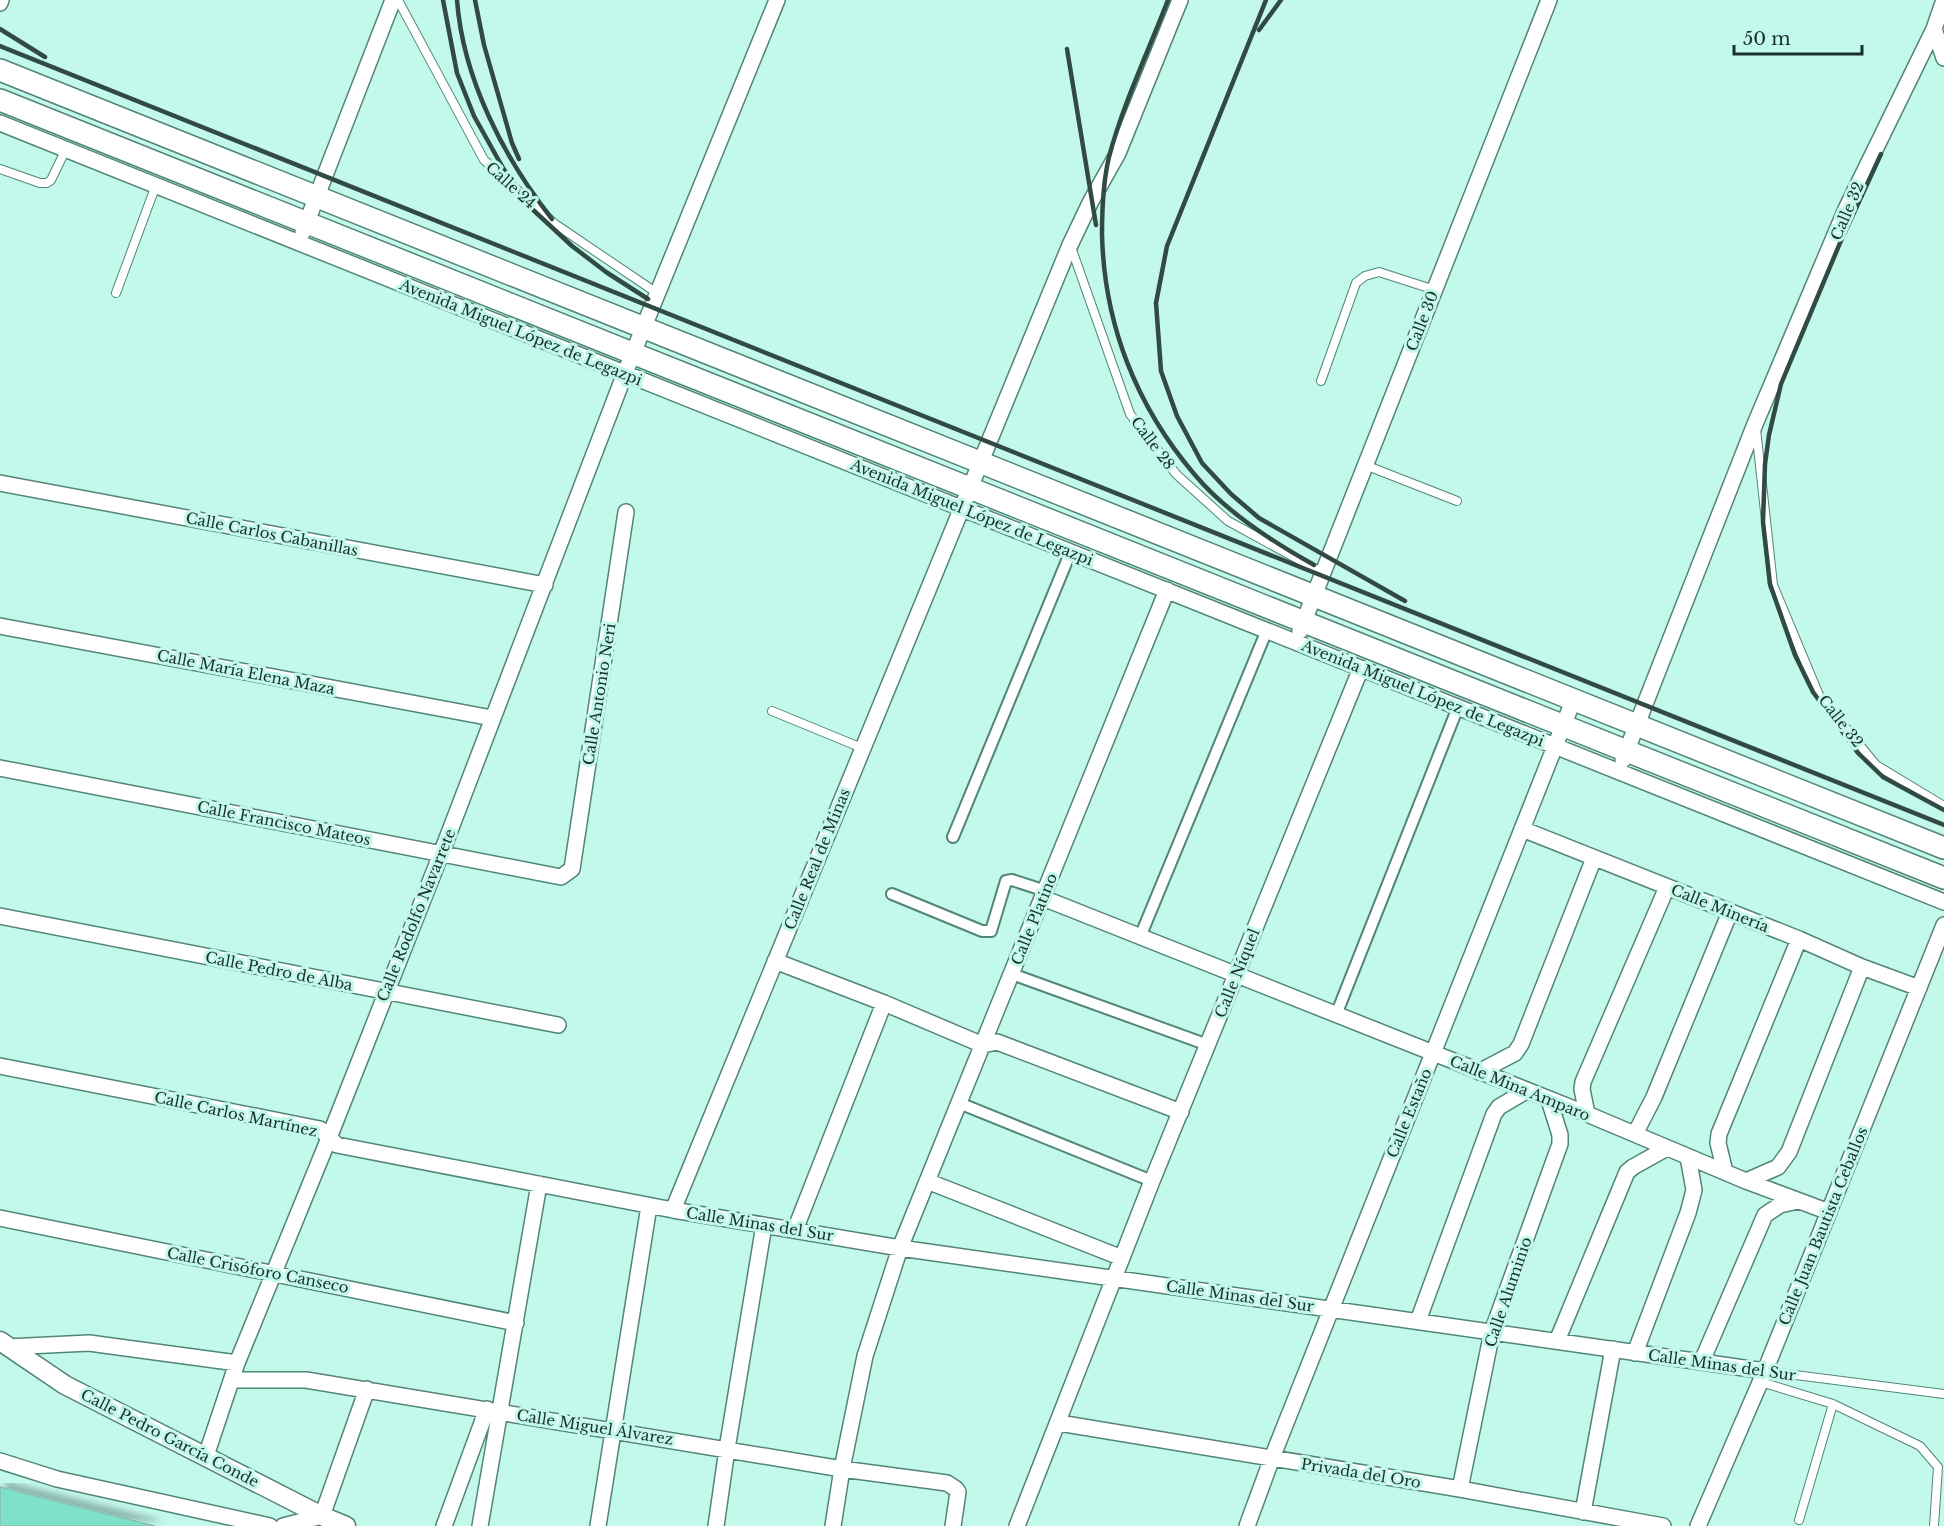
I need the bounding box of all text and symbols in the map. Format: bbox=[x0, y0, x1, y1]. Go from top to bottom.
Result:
scale bar bbox=[1734, 18, 1862, 56]
text: 50 m bbox=[1743, 28, 1791, 50]
street label: Calle 24 bbox=[482, 158, 540, 212]
street label: Calle 32 bbox=[1826, 179, 1868, 243]
street label: Avenida Miguel López de Legazpi bbox=[396, 274, 645, 390]
street label: Calle 30 bbox=[1402, 288, 1442, 354]
street label: Calle 28 bbox=[1127, 413, 1179, 473]
street label: Avenida Miguel López de Legazpi bbox=[847, 454, 1096, 570]
street label: Calle Carlos Cabanillas bbox=[184, 508, 360, 560]
street label: Calle Antonio Neri bbox=[578, 622, 620, 766]
street label: Avenida Miguel López de Legazpi bbox=[1298, 635, 1547, 751]
street label: Calle María Elena Maza bbox=[155, 645, 337, 699]
street label: Calle 32 bbox=[1815, 691, 1867, 751]
street label: Calle Real de Minas bbox=[780, 785, 854, 932]
street label: Calle Francisco Mateos bbox=[196, 797, 373, 849]
street label: Calle Rodolfo Navarrete bbox=[373, 826, 459, 1004]
street label: Calle Platino bbox=[1007, 870, 1061, 968]
street label: Calle Minería bbox=[1668, 880, 1772, 937]
street label: Calle Níquel bbox=[1210, 925, 1264, 1020]
street label: Calle Pedro de Alba bbox=[204, 947, 355, 995]
street label: Calle Mina Amparo bbox=[1447, 1051, 1593, 1125]
street label: Calle Estaño bbox=[1382, 1065, 1436, 1161]
street label: Calle Carlos Martínez bbox=[153, 1087, 319, 1141]
street label: Calle Juan Bautista Ceballos bbox=[1774, 1124, 1872, 1328]
street label: Calle Minas del Sur bbox=[685, 1203, 836, 1245]
street label: Calle Aluminio bbox=[1480, 1234, 1536, 1350]
street label: Calle Crisóforo Canseco bbox=[166, 1243, 351, 1297]
street label: Calle Minas del Sur bbox=[1165, 1276, 1316, 1316]
street label: Calle Minas del Sur bbox=[1647, 1345, 1798, 1385]
street label: Calle Pedro García Conde bbox=[78, 1385, 262, 1491]
street label: Calle Miguel Álvarez bbox=[515, 1405, 675, 1449]
street label: Privada del Oro bbox=[1300, 1454, 1423, 1492]

